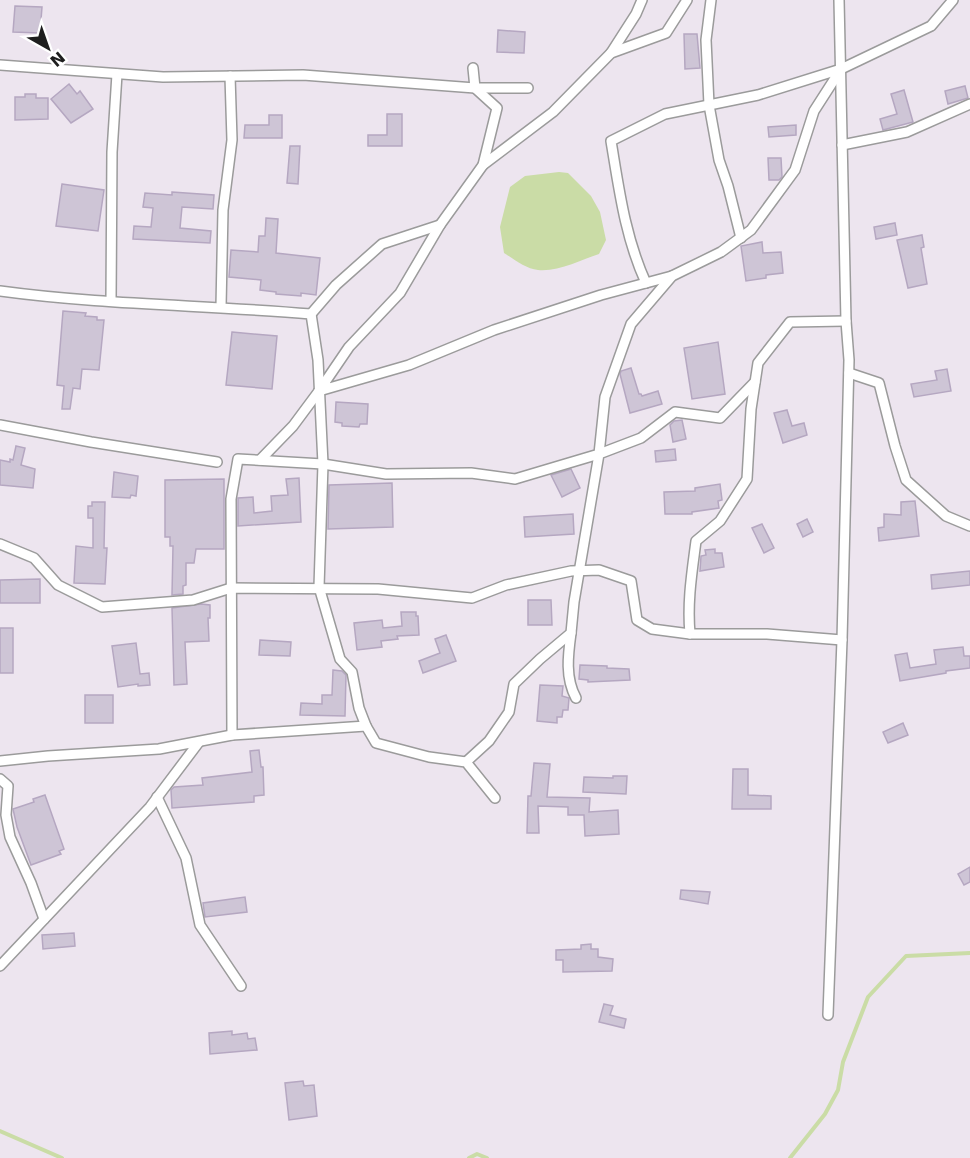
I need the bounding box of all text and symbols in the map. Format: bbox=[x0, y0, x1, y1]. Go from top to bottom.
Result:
north arrow bbox=[18, 18, 78, 78]
text: N bbox=[46, 48, 69, 71]

